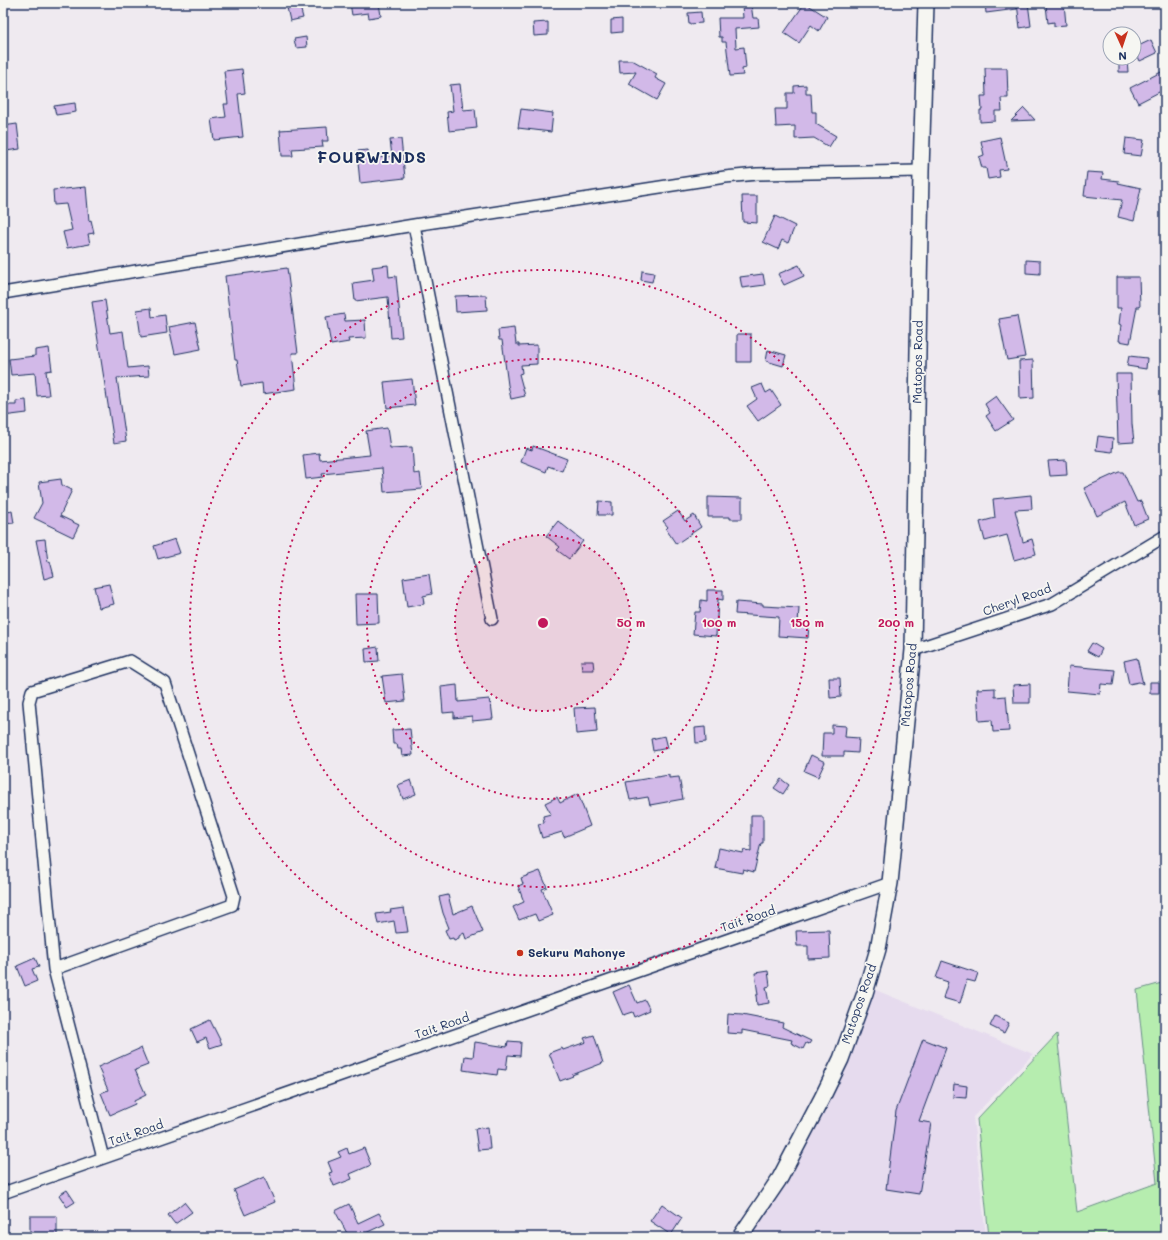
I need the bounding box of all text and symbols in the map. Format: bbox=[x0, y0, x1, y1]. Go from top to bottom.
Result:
north arrow bbox=[1102, 26, 1142, 66]
text: N bbox=[1118, 49, 1127, 64]
district label: FOURWINDS bbox=[317, 146, 427, 167]
street label: Matopos Road bbox=[908, 320, 926, 404]
street label: Cheryl Road bbox=[980, 579, 1053, 619]
text: 50 m bbox=[617, 614, 645, 630]
text: 100 m bbox=[702, 614, 736, 630]
text: 150 m bbox=[790, 614, 824, 630]
text: 200 m bbox=[878, 614, 914, 630]
centre of rings bbox=[536, 616, 550, 630]
street label: Matopos Road bbox=[896, 642, 920, 727]
street label: Tait Road bbox=[718, 901, 778, 935]
place label: Sekuru Mahonye bbox=[528, 944, 625, 960]
marker: Sekuru Mahonye bbox=[515, 948, 525, 958]
street label: Matopos Road bbox=[837, 961, 879, 1046]
street label: Tait Road bbox=[412, 1008, 472, 1042]
street label: Tait Road bbox=[106, 1115, 166, 1149]

